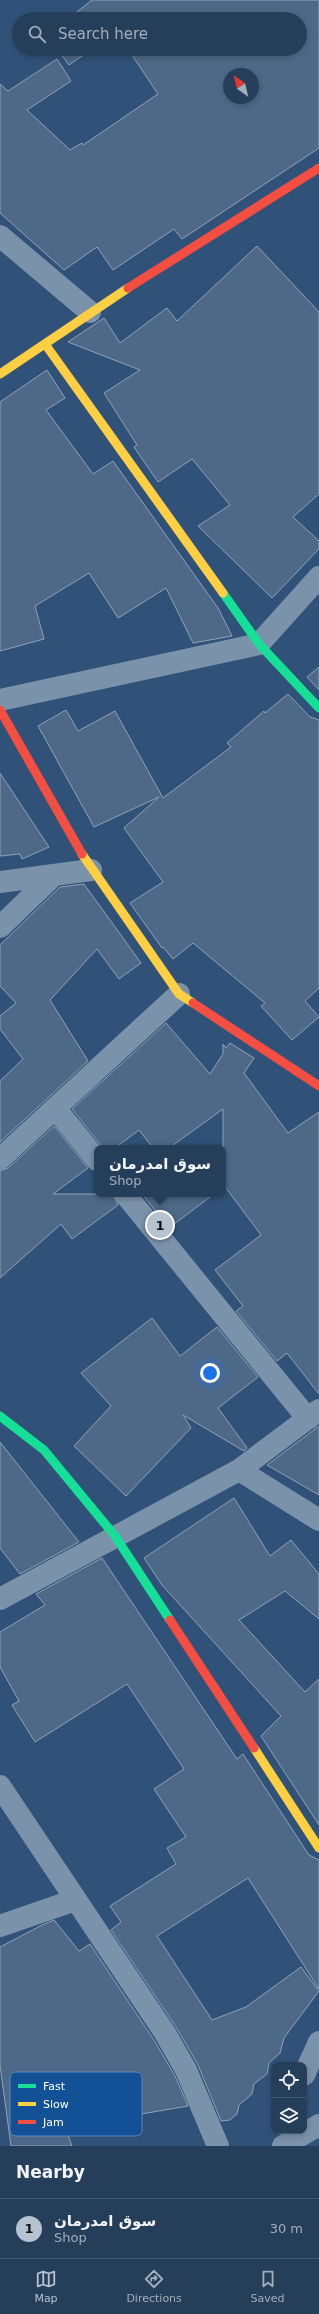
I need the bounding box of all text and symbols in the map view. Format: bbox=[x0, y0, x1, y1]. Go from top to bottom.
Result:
search box bbox=[12, 12, 307, 56]
icon: search bbox=[26, 23, 48, 45]
text: Search here bbox=[58, 25, 148, 43]
north arrow bbox=[223, 68, 259, 104]
popup bbox=[94, 1145, 226, 1197]
text: سوق امدرمان bbox=[109, 1155, 211, 1173]
text: Shop bbox=[109, 1173, 142, 1188]
pin: 1 bbox=[147, 1210, 173, 1240]
your location bbox=[200, 1363, 220, 1383]
map controls bbox=[271, 2062, 307, 2134]
button: locate bbox=[271, 2062, 307, 2098]
legend bbox=[10, 2072, 142, 2136]
text: Fast bbox=[43, 2080, 66, 2093]
text: Slow bbox=[43, 2098, 69, 2111]
button: layers bbox=[271, 2098, 307, 2134]
text: Jam bbox=[42, 2116, 64, 2129]
text: Nearby bbox=[16, 2162, 85, 2182]
text: سوق امدرمان bbox=[54, 2212, 156, 2230]
text: 1 bbox=[24, 2221, 34, 2236]
text: 30 m bbox=[270, 2221, 303, 2236]
text: Shop bbox=[54, 2230, 87, 2245]
tab: Map bbox=[34, 2268, 58, 2305]
tab: Directions bbox=[126, 2268, 182, 2305]
tab: Saved bbox=[251, 2268, 285, 2305]

